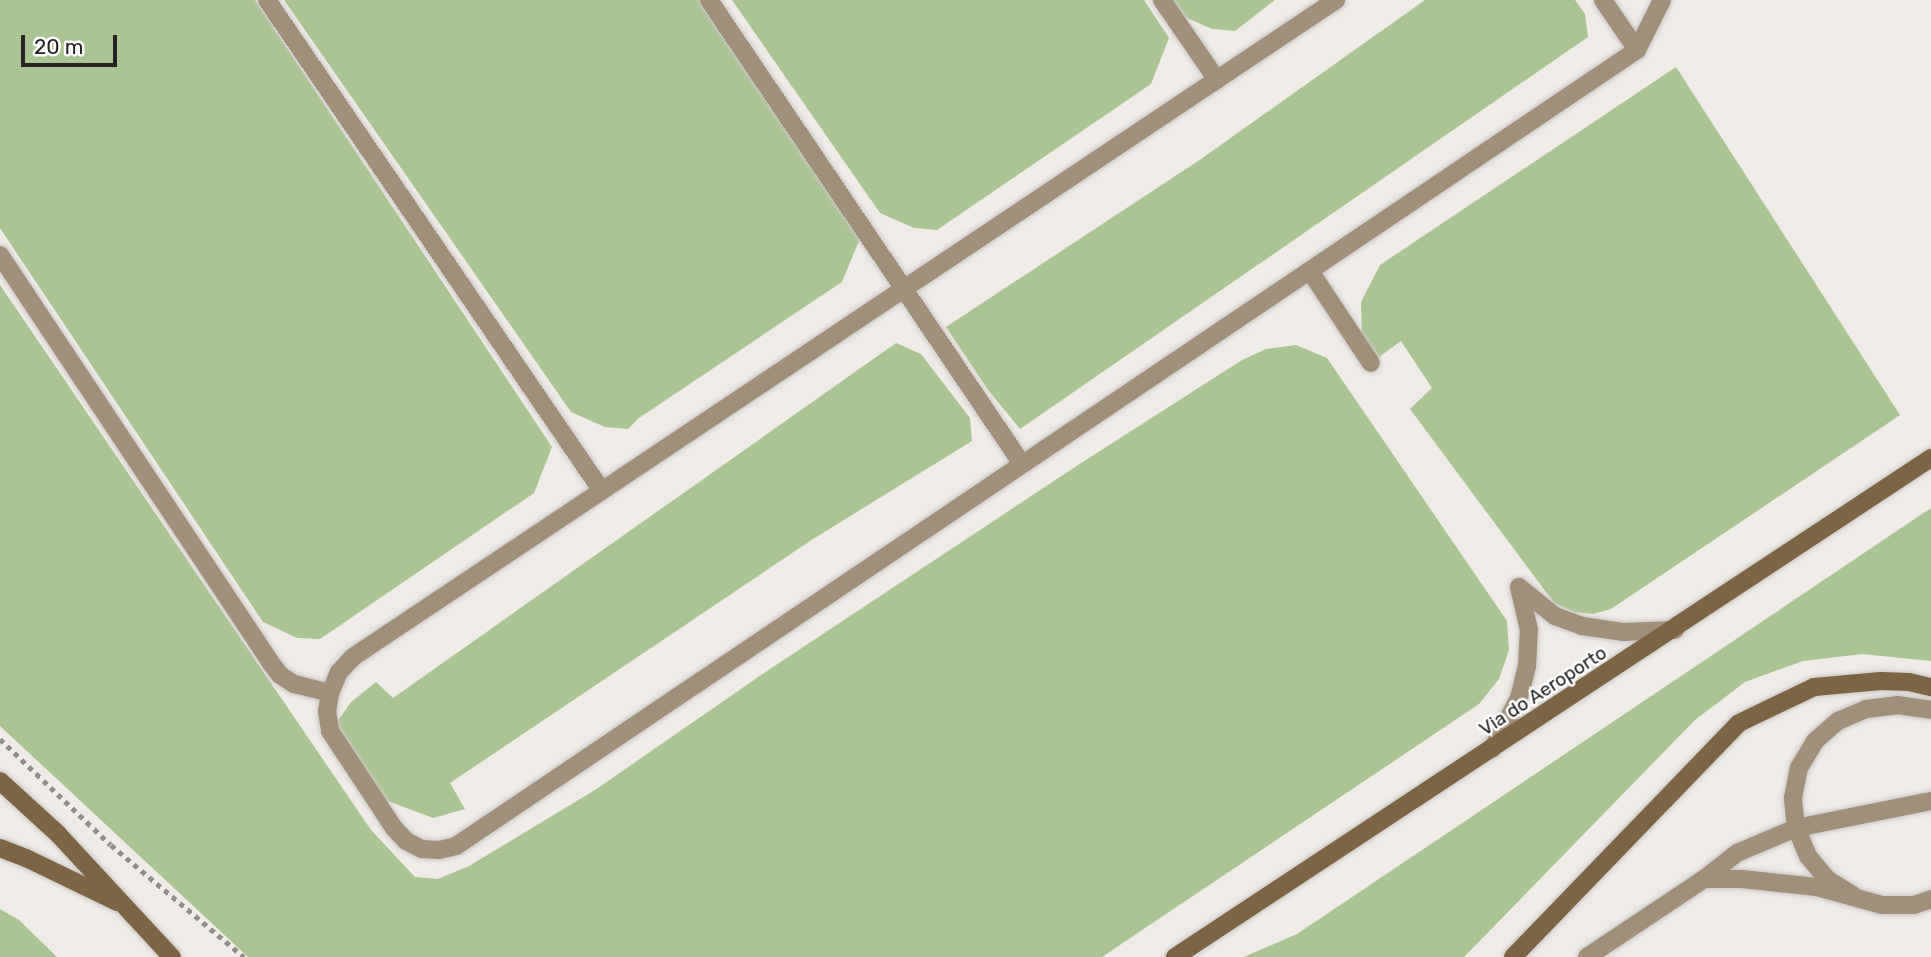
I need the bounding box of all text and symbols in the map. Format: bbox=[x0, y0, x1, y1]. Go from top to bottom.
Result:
scale bar bbox=[24, 21, 121, 65]
text: 20 m bbox=[34, 34, 83, 59]
street label: Via do Aeroporto bbox=[1475, 641, 1611, 741]

